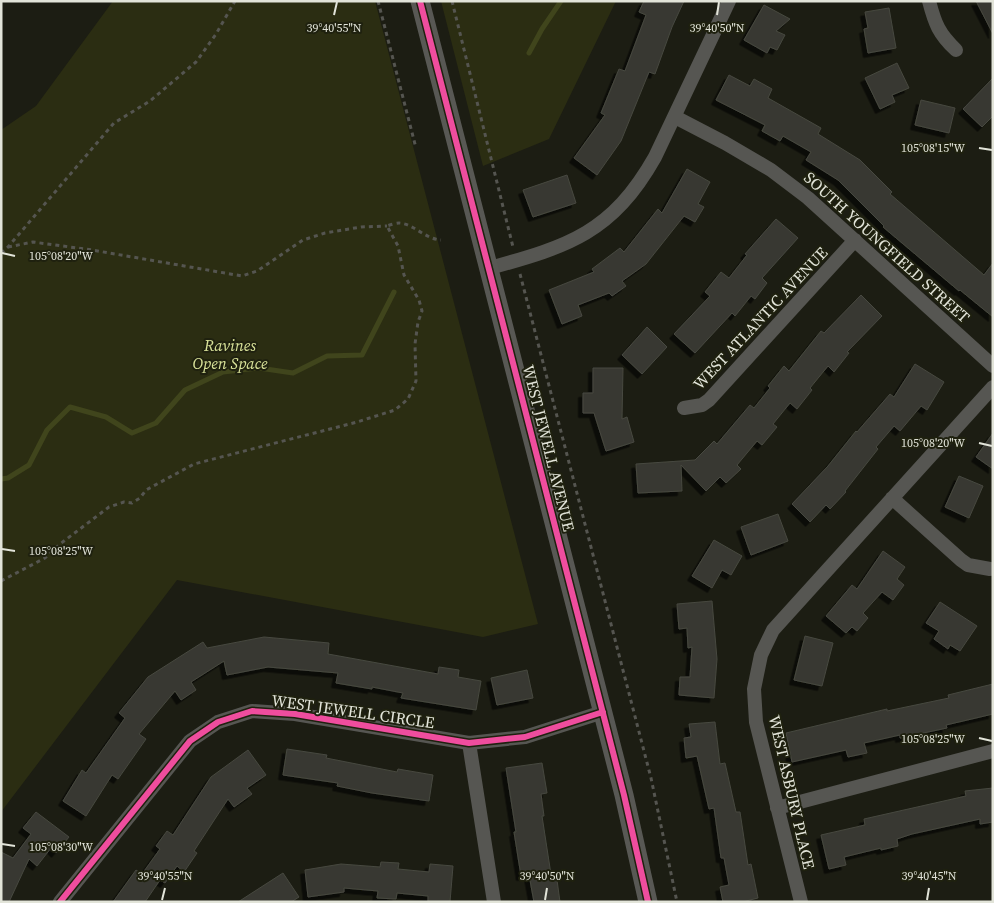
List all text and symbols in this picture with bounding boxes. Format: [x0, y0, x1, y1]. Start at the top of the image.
text: 39°40'55"N [306, 20, 362, 36]
text: 39°40'50"N [689, 20, 745, 36]
text: 105°08'15"W [901, 140, 965, 156]
street label: SOUTH YOUNGFIELD STREET [799, 166, 975, 328]
street label: WEST ATLANTIC AVENUE [688, 242, 832, 394]
text: 105°08'20"W [29, 248, 93, 264]
park label: Ravines Open Space [192, 334, 268, 374]
street label: WEST JEWELL AVENUE [518, 362, 580, 534]
text: 105°08'20"W [901, 435, 965, 451]
text: 105°08'25"W [29, 543, 93, 559]
street label: WEST JEWELL CIRCLE [270, 689, 436, 733]
street label: WEST ASBURY PLACE [764, 713, 820, 871]
text: 105°08'25"W [901, 731, 965, 747]
text: 105°08'30"W [29, 839, 93, 855]
text: 39°40'55"N [137, 868, 193, 884]
text: 39°40'50"N [519, 868, 575, 884]
text: 39°40'45"N [901, 868, 957, 884]

